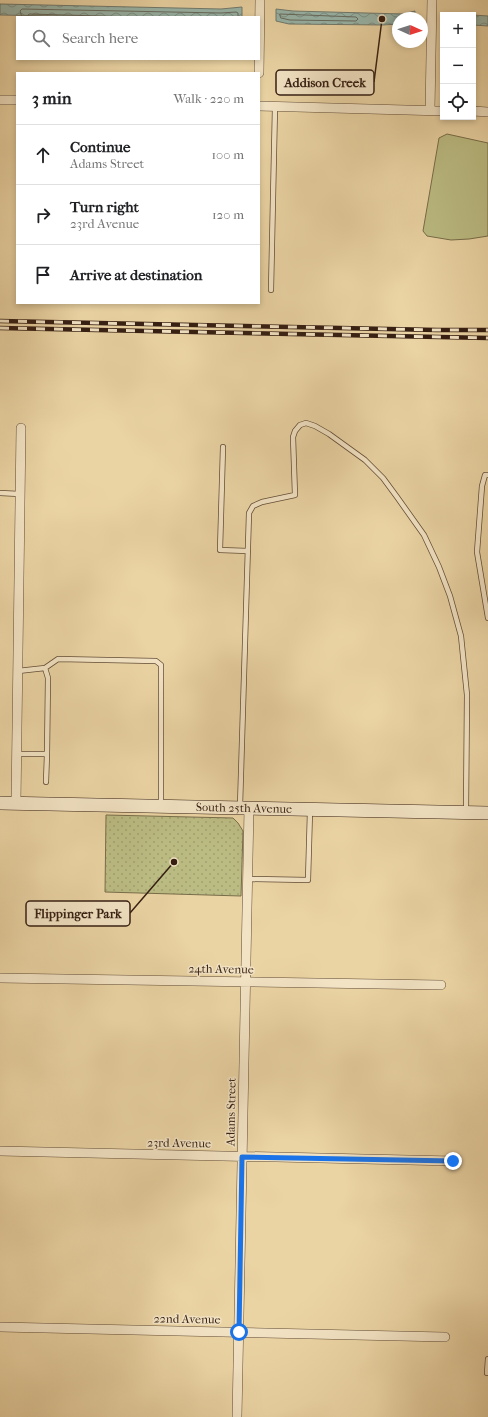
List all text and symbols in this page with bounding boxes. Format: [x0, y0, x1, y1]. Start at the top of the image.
north arrow [392, 12, 428, 48]
map controls [440, 12, 476, 120]
button: + [440, 12, 476, 48]
search box [16, 16, 260, 60]
icon: search [30, 27, 52, 49]
text: Search here [62, 29, 138, 47]
button: − [440, 48, 476, 84]
callout: Addison Creek [276, 70, 374, 95]
text: Addison Creek [283, 75, 367, 90]
button: locate [440, 84, 476, 120]
text: 3 min [32, 88, 72, 108]
text: Walk · 220 m [173, 91, 244, 106]
text: Continue [70, 138, 130, 156]
icon: ahead [32, 144, 54, 166]
text: 100 m [211, 147, 244, 162]
text: Adams Street [70, 156, 144, 171]
text: Turn right [70, 198, 139, 216]
icon: right [32, 204, 54, 226]
text: 120 m [212, 207, 244, 222]
text: 23rd Avenue [70, 216, 139, 231]
icon: arrive [32, 264, 54, 286]
text: Arrive at destination [70, 266, 202, 284]
street label: South 25th Avenue [196, 800, 292, 816]
callout: Flippinger Park [26, 901, 130, 926]
text: Flippinger Park [33, 906, 123, 922]
street label: 24th Avenue [188, 961, 254, 977]
street label: Adams Street [223, 1077, 239, 1147]
street label: 23rd Avenue [147, 1135, 211, 1151]
route end [444, 1152, 462, 1170]
street label: 22nd Avenue [153, 1311, 221, 1327]
route start [230, 1323, 248, 1341]

